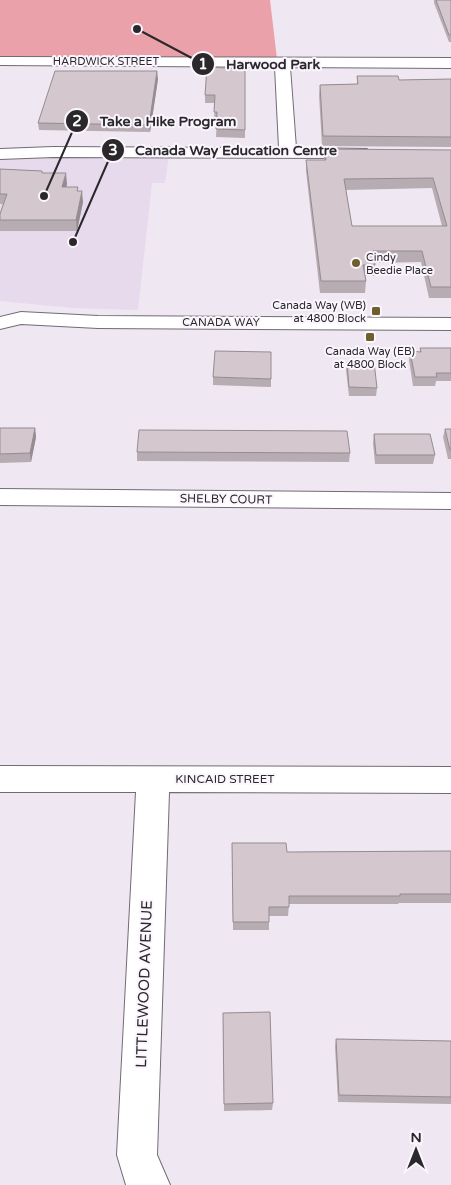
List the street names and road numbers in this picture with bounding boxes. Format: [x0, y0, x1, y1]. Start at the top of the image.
street label: HARDWICK STREET [53, 55, 159, 68]
street label: CANADA WAY [182, 316, 260, 329]
street label: SHELBY COURT [180, 491, 273, 507]
street label: KINCAID STREET [175, 772, 275, 786]
street label: LITTLEWOOD AVENUE [132, 900, 156, 1068]

